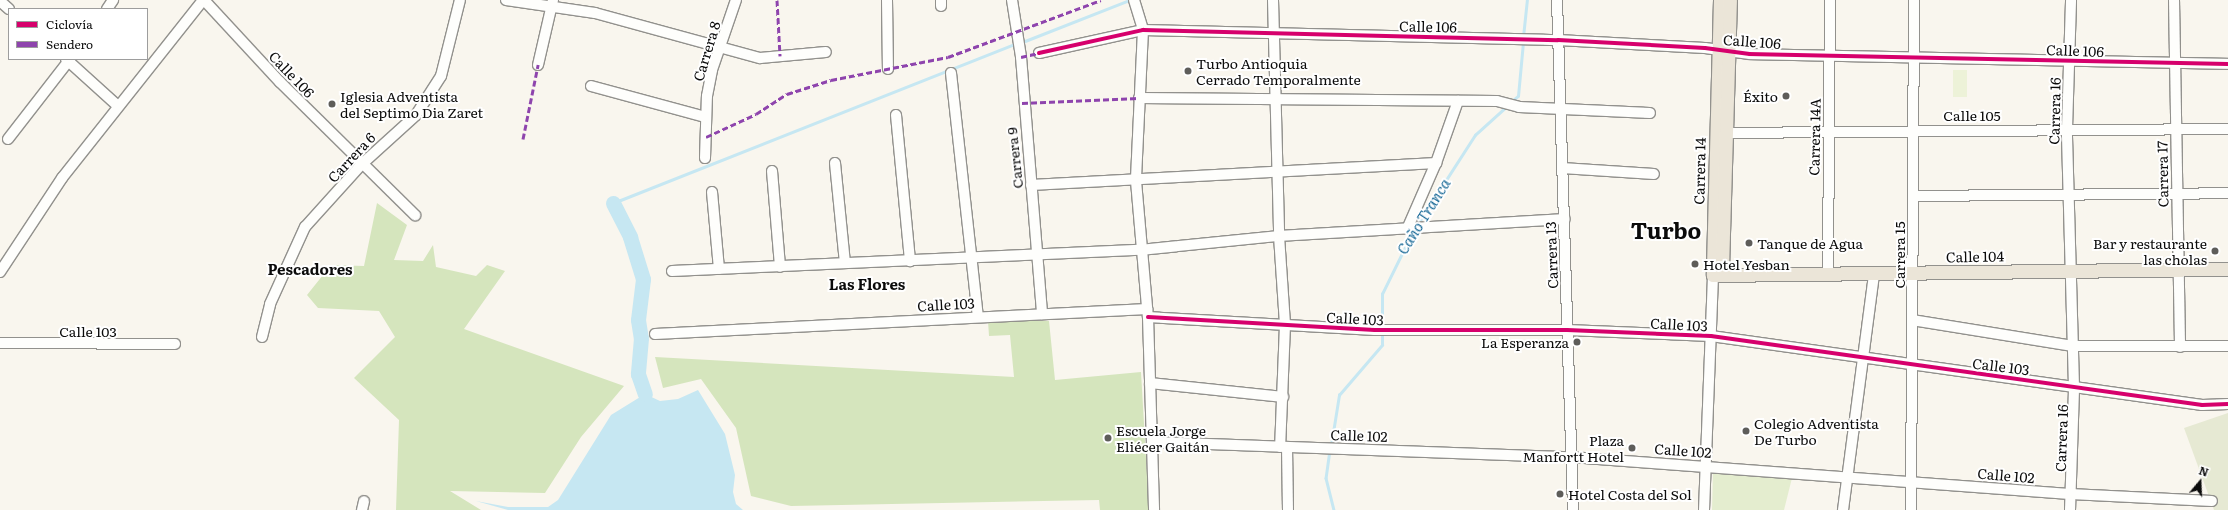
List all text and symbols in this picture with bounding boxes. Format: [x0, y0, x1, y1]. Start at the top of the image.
legend [8, 8, 148, 60]
text: Ciclovía [46, 15, 93, 33]
street label: Calle 106 [1399, 17, 1457, 35]
street label: Carrera 8 [689, 19, 723, 83]
street label: Calle 106 [1723, 31, 1781, 51]
text: Sendero [46, 35, 93, 53]
street label: Calle 106 [2046, 41, 2104, 59]
street label: Calle 106 [266, 47, 318, 101]
place label: Turbo Antioquia Cerrado Temporalmente [1196, 55, 1361, 88]
marker: Turbo Antioquia Cerrado Temporalmente [1183, 66, 1193, 76]
street label: Carrera 16 [2045, 77, 2063, 145]
place label: Iglesia Adventista del Septimo Dia Zaret [340, 88, 483, 120]
place label: Éxito [1743, 88, 1778, 104]
marker: Éxito [1781, 91, 1791, 101]
street label: Carrera 14A [1805, 98, 1823, 176]
marker: Iglesia Adventista del Septimo Dia Zaret [327, 99, 337, 109]
street label: Calle 105 [1943, 107, 2001, 123]
street label: Carrera 9 [1002, 127, 1026, 189]
street label: Carrera 6 [324, 129, 378, 185]
street label: Carrera 14 [1690, 137, 1708, 205]
street label: Carrera 17 [2153, 141, 2171, 207]
water label: Caño Tranca [1393, 175, 1453, 257]
district label: Turbo [1631, 217, 1701, 243]
street label: Carrera 13 [1541, 221, 1561, 289]
street label: Carrera 15 [1891, 221, 1907, 289]
place label: Tanque de Agua [1757, 235, 1863, 251]
place label: Bar y restaurante las cholas [2093, 235, 2207, 268]
marker: Tanque de Agua [1744, 238, 1754, 248]
marker: Bar y restaurante las cholas [2210, 246, 2220, 256]
street label: Calle 104 [1946, 247, 2004, 265]
place label: Hotel Yesban [1703, 256, 1790, 272]
marker: Hotel Yesban [1690, 259, 1700, 269]
district label: Pescadores [267, 260, 353, 278]
district label: Las Flores [829, 275, 905, 293]
street label: Calle 103 [917, 294, 975, 314]
street label: Calle 103 [1326, 308, 1384, 328]
street label: Calle 103 [1650, 314, 1708, 334]
street label: Calle 103 [59, 323, 117, 339]
place label: La Esperanza [1481, 334, 1569, 350]
marker: La Esperanza [1572, 337, 1582, 347]
street label: Calle 103 [1971, 354, 2031, 378]
street label: Carrera 16 [2051, 404, 2071, 472]
place label: Colegio Adventista De Turbo [1754, 415, 1879, 448]
place label: Escuela Jorge Eliécer Gaitán [1116, 422, 1209, 454]
street label: Calle 102 [1330, 426, 1388, 444]
marker: Colegio Adventista De Turbo [1741, 426, 1751, 436]
place label: Plaza Manfortt Hotel [1523, 432, 1624, 464]
marker: Escuela Jorge Eliécer Gaitán [1103, 433, 1113, 443]
street label: Calle 102 [1654, 440, 1712, 460]
marker: Plaza Manfortt Hotel [1627, 443, 1637, 453]
north arrow [2180, 462, 2220, 502]
text: N [2197, 462, 2211, 480]
street label: Calle 102 [1977, 464, 2035, 486]
place label: Hotel Costa del Sol [1568, 486, 1692, 502]
marker: Hotel Costa del Sol [1555, 489, 1565, 499]

